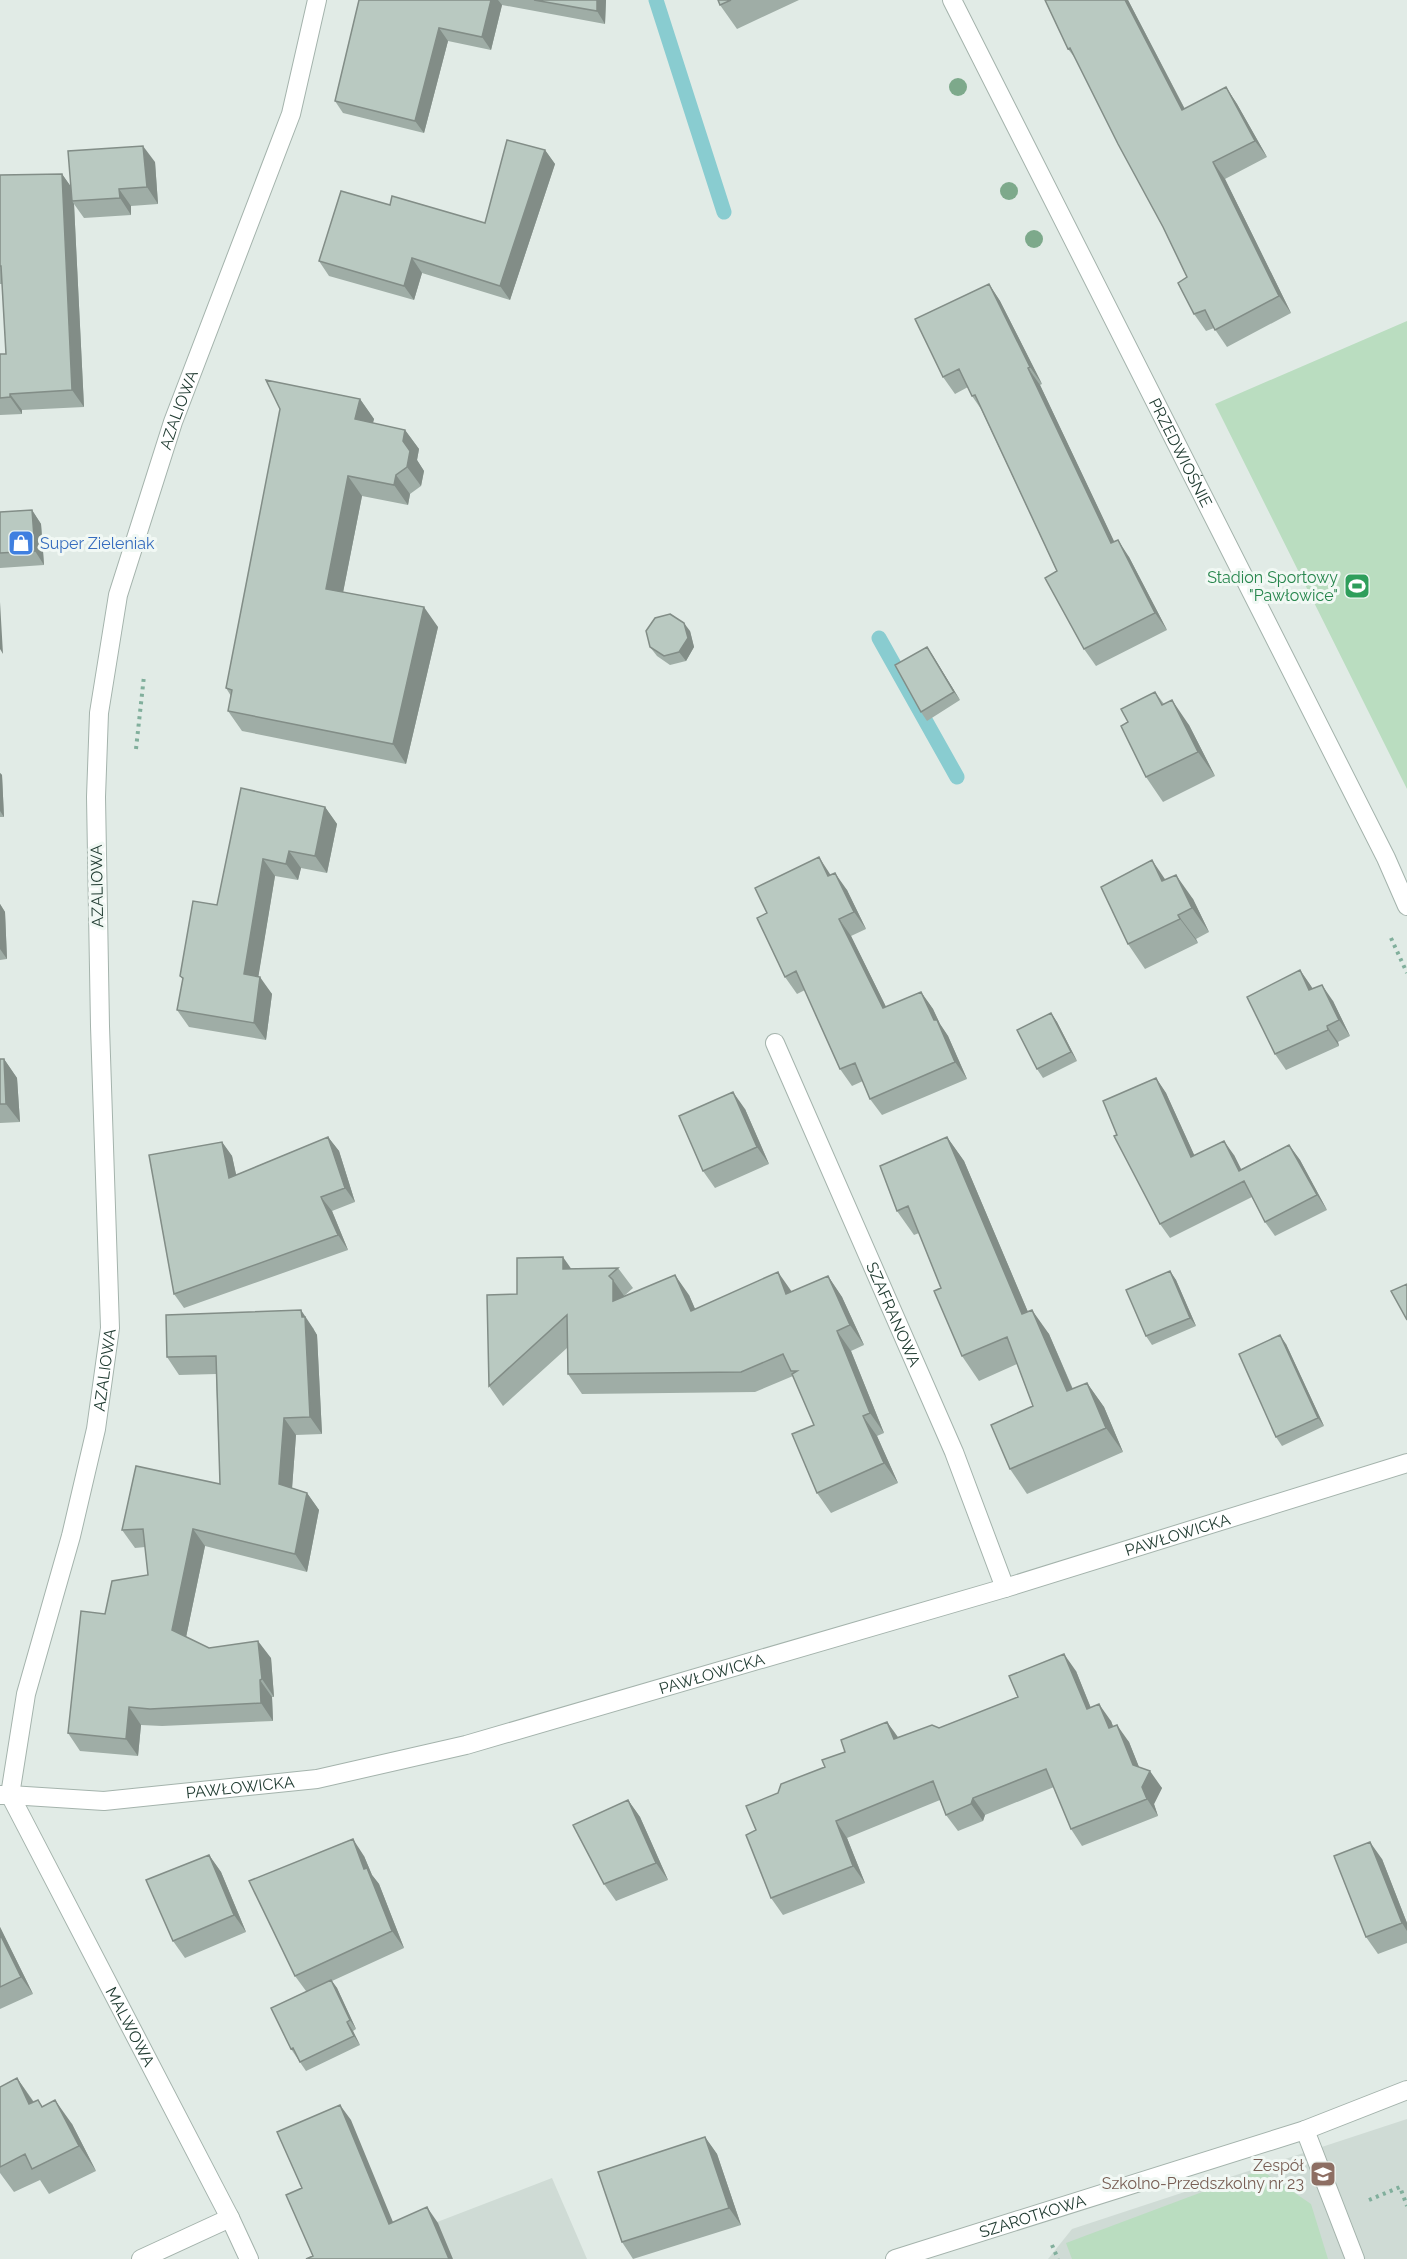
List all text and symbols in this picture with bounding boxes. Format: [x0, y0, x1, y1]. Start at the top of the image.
street label: AZALIOWA [155, 367, 202, 452]
street label: PRZEDWIOŚNIE [1145, 395, 1216, 510]
shop icon: Super Zieleniak [6, 528, 36, 558]
place label: Super Zieleniak [40, 534, 155, 553]
place label: Stadion Sportowy "Pawłowice" [1207, 568, 1338, 605]
sports icon: Stadion Sportowy "Pawłowice" [1342, 571, 1372, 601]
street label: AZALIOWA [87, 844, 107, 928]
street label: SZAFRANOWA [863, 1259, 925, 1369]
street label: AZALIOWA [89, 1327, 119, 1413]
street label: PAWŁOWICKA [1122, 1509, 1232, 1560]
street label: PAWŁOWICKA [657, 1649, 767, 1698]
street label: PAWŁOWICKA [185, 1772, 296, 1802]
street label: MALWOWA [102, 1984, 159, 2070]
place label: Zespół Szkolno-Przedszkolny nr 23 [1102, 2156, 1304, 2193]
school or university icon: Zespół Szkolno-Przedszkolny nr 23 [1308, 2159, 1338, 2189]
street label: SZAROTKOWA [977, 2190, 1088, 2241]

